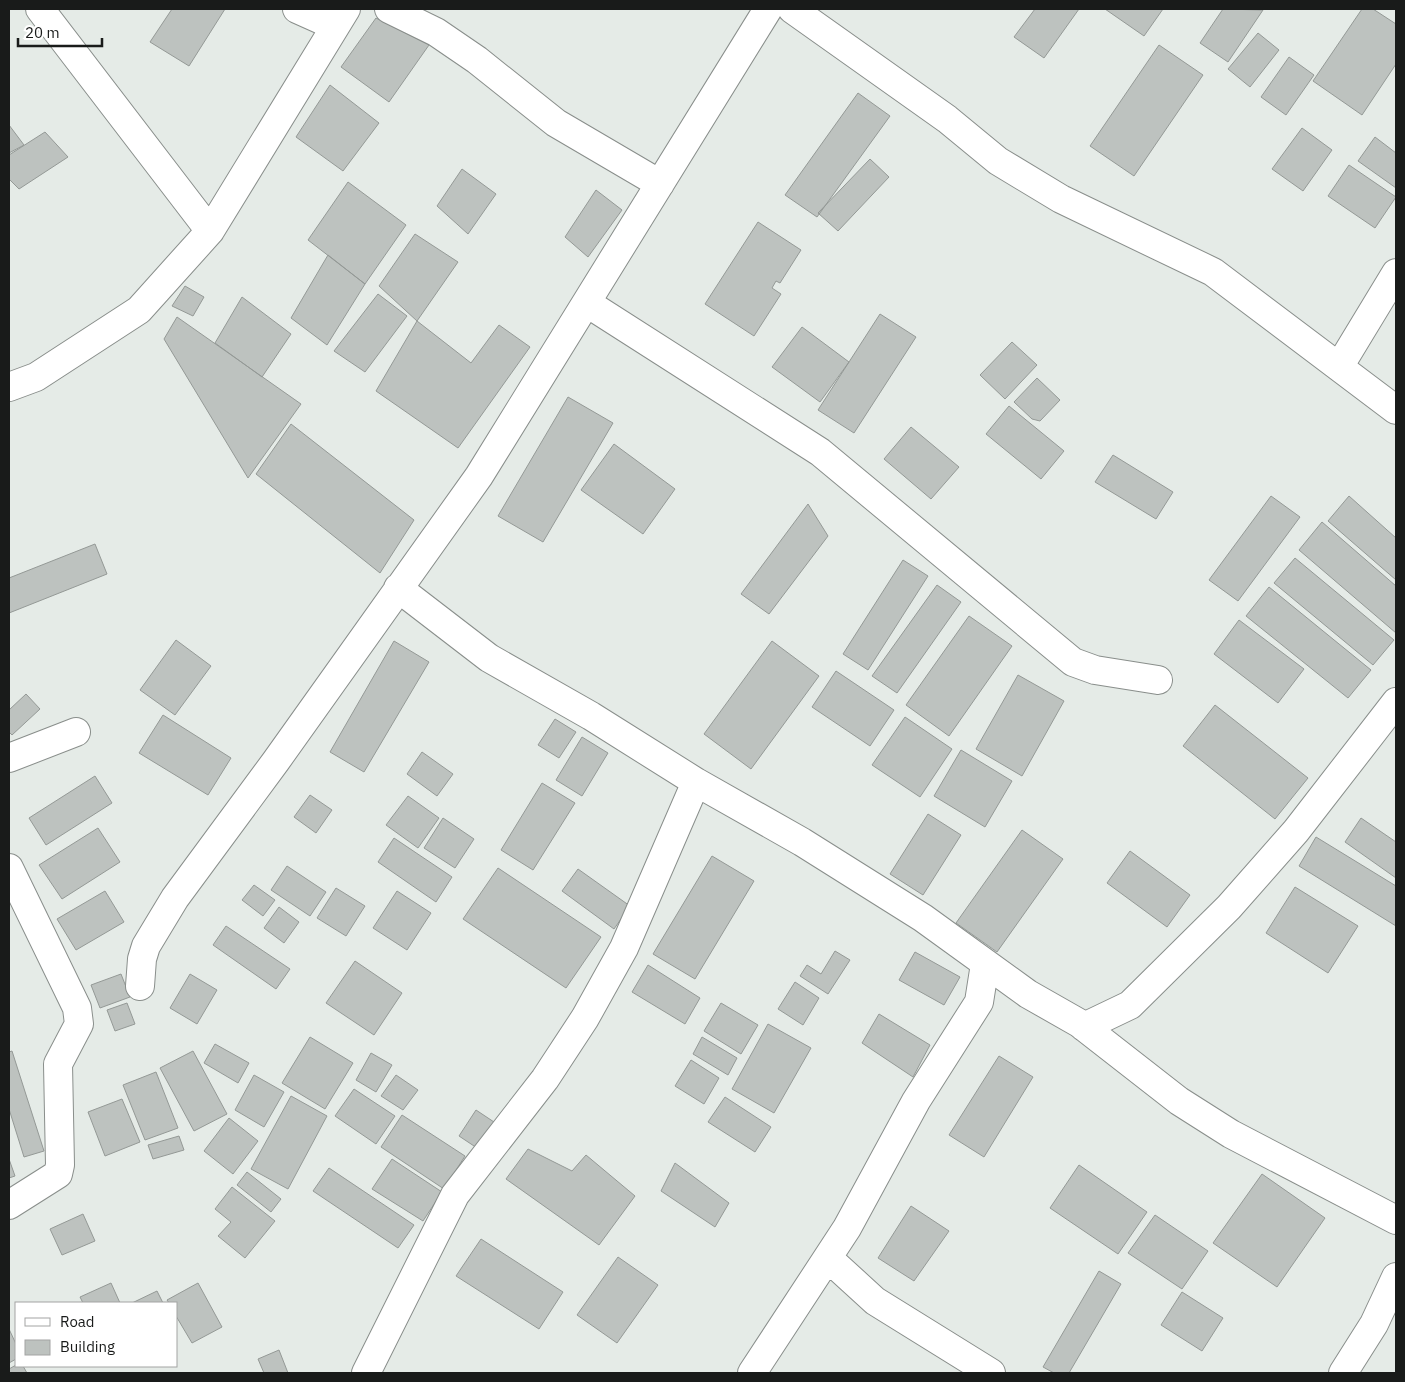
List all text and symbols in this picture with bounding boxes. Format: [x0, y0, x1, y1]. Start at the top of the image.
scale bar [18, 15, 101, 47]
text: 20 m [25, 23, 60, 42]
legend [15, 1302, 178, 1367]
text: Road [60, 1312, 95, 1331]
text: Building [60, 1337, 115, 1356]

